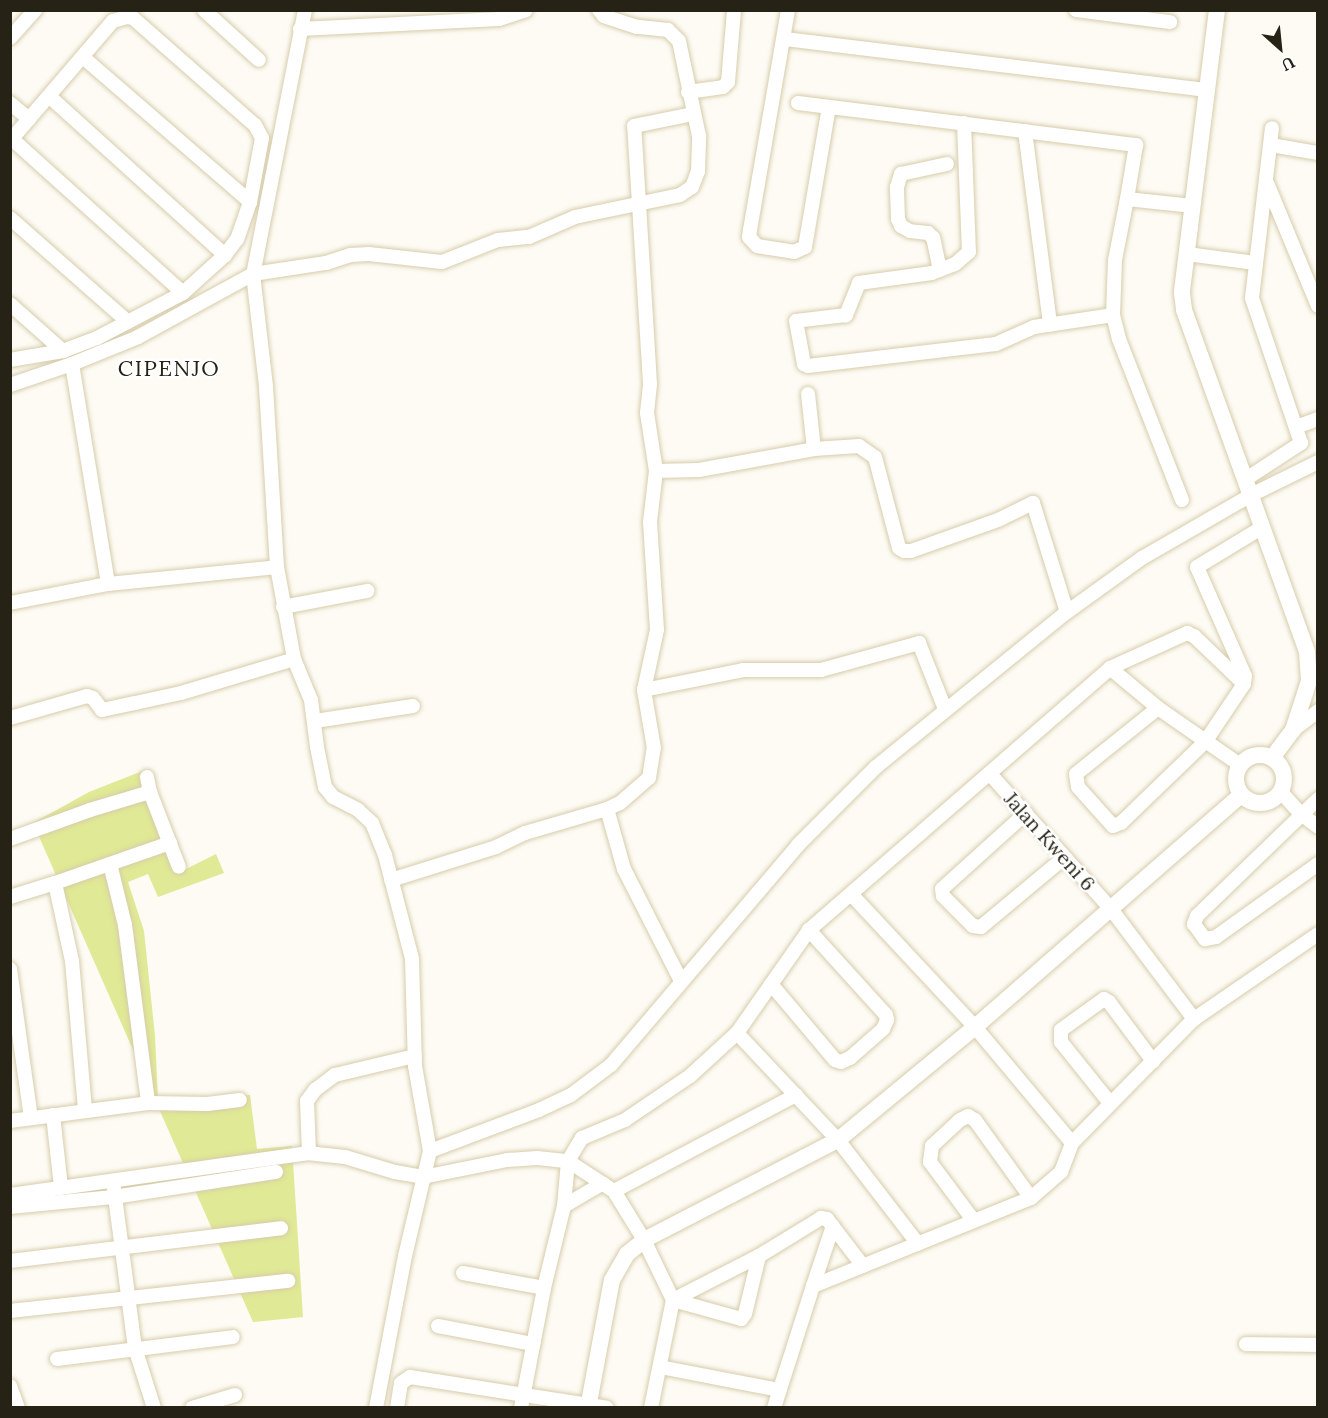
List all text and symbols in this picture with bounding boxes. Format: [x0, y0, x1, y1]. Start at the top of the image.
north arrow [1250, 18, 1310, 78]
text: U [1278, 52, 1298, 76]
district label: CIPENJO [118, 356, 220, 382]
street label: Jalan Kweni 6 [999, 787, 1101, 895]

